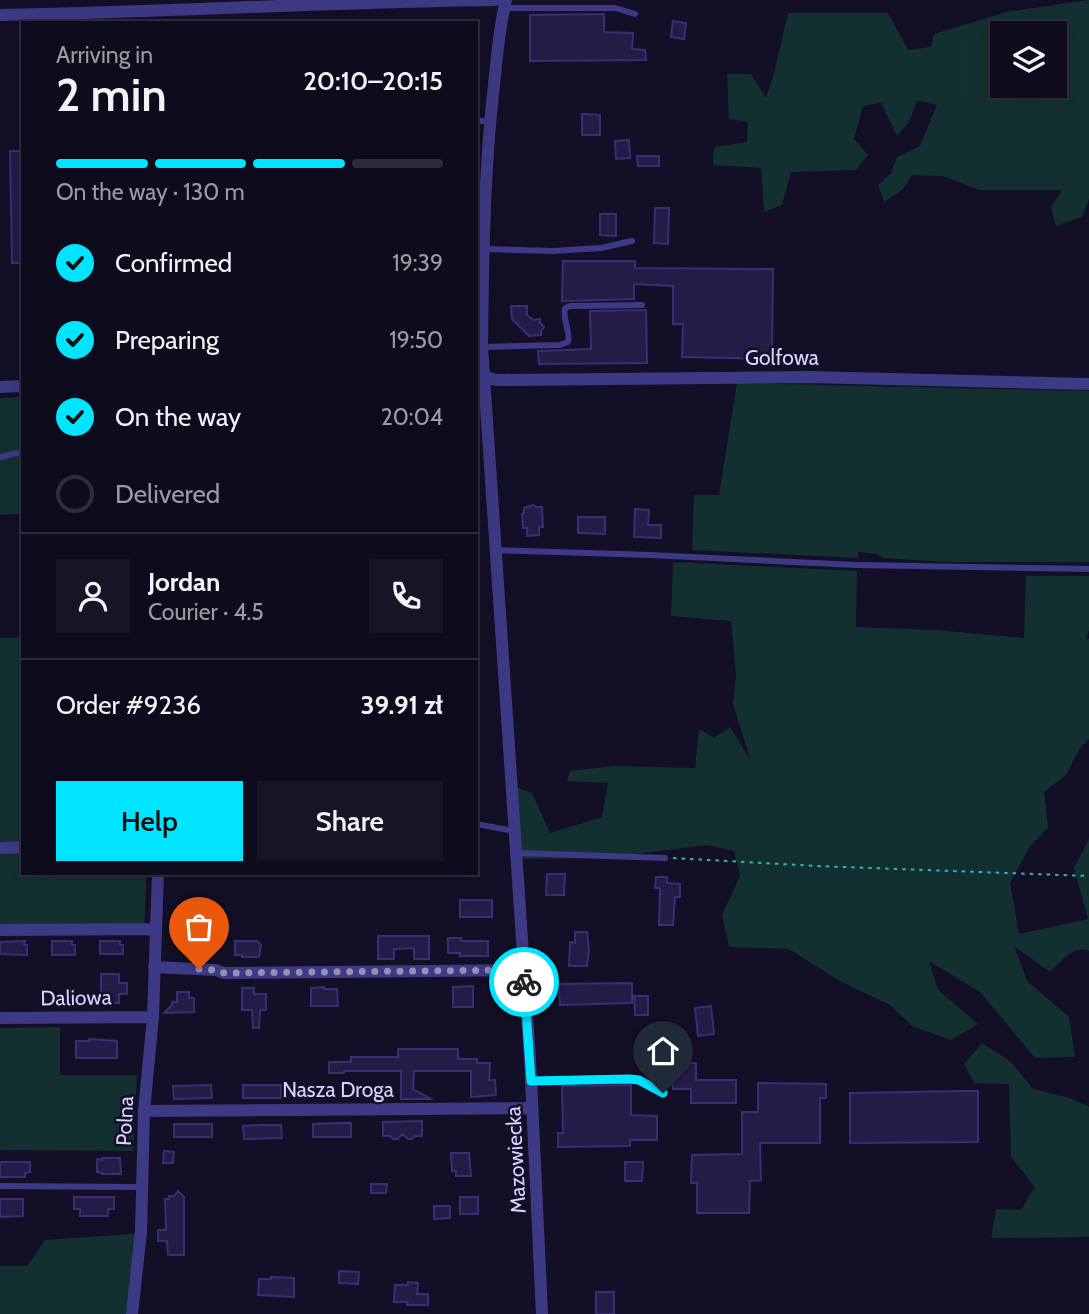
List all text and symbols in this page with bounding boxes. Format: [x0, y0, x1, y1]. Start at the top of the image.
map controls [990, 21, 1067, 98]
button: layers [990, 21, 1067, 98]
text: Arriving in [56, 41, 153, 69]
text: 20:10–20:15 [303, 65, 443, 97]
text: 2 min [56, 67, 167, 123]
text: On the way · 130 m [56, 178, 245, 206]
icon: check [56, 244, 94, 282]
text: Confirmed [115, 247, 232, 279]
text: 19:39 [392, 249, 443, 277]
icon: check [56, 321, 94, 359]
text: Preparing [115, 324, 219, 356]
text: 19:50 [389, 326, 443, 354]
street label: Golfowa [745, 345, 819, 370]
icon: check [56, 398, 94, 436]
text: On the way [115, 401, 241, 433]
text: 20:04 [381, 403, 443, 431]
text: Delivered [115, 478, 220, 510]
button: person [56, 559, 130, 633]
button: phone [369, 559, 443, 633]
text: Jordan [148, 566, 220, 598]
text: Courier · 4.5 [148, 598, 264, 626]
text: Order #9236 [56, 689, 201, 721]
text: 39.91 zł [360, 689, 443, 721]
button: Help [56, 781, 243, 861]
button: Share [257, 781, 443, 861]
pin [169, 897, 229, 969]
icon: bag [180, 908, 218, 946]
courier [489, 947, 559, 1017]
icon: bike [505, 963, 543, 1001]
street label: Daliowa [40, 984, 112, 1011]
pin [633, 1021, 693, 1093]
icon: home [644, 1032, 682, 1070]
street label: Nasza Droga [282, 1077, 394, 1102]
street label: Polna [111, 1095, 138, 1147]
street label: Mazowiecka [500, 1106, 531, 1214]

